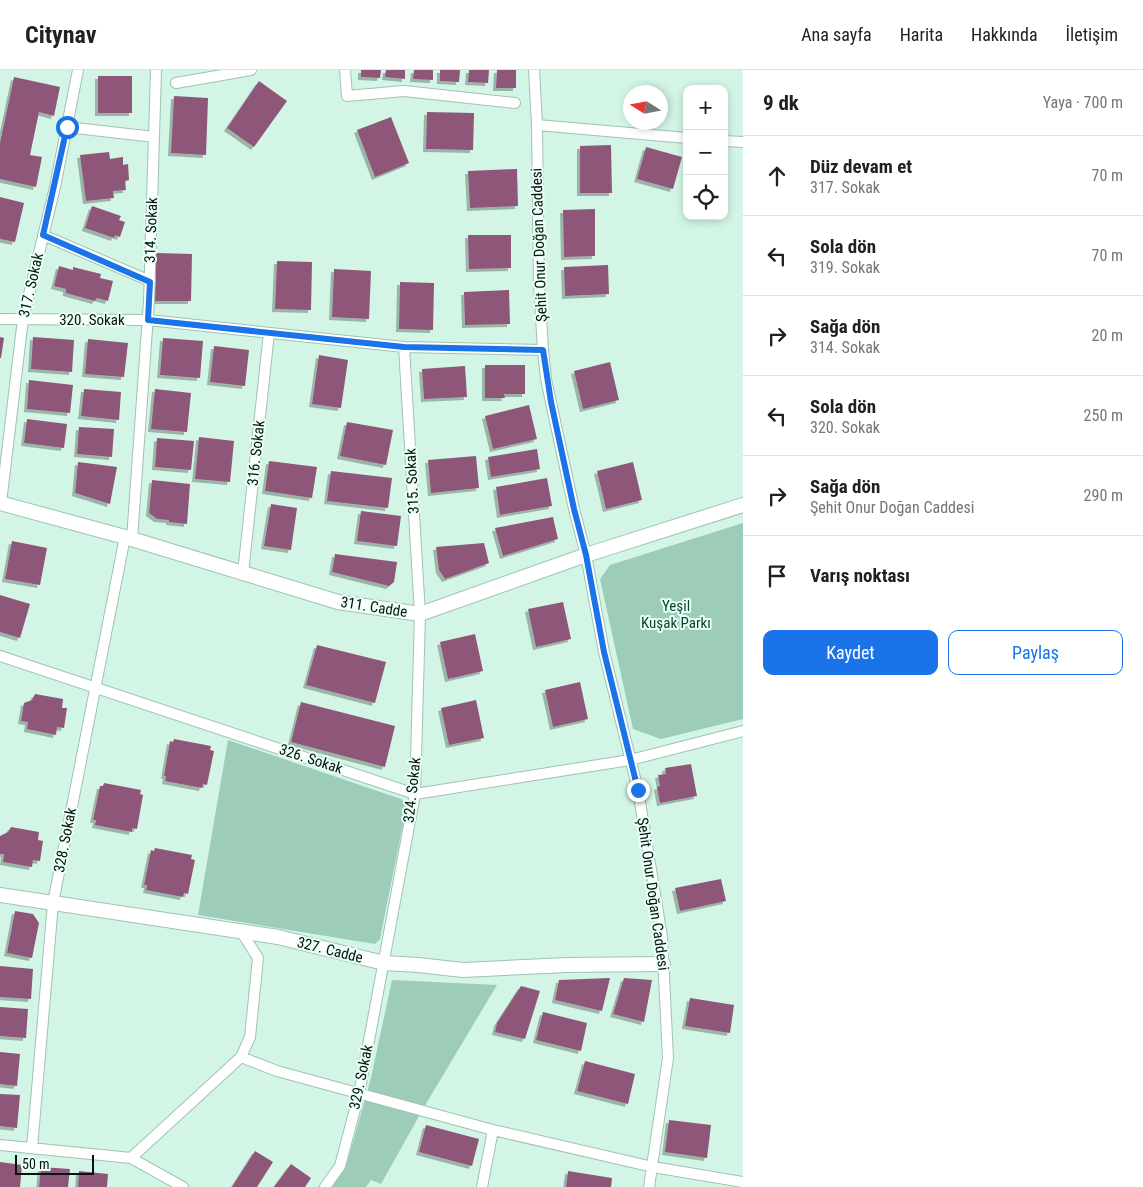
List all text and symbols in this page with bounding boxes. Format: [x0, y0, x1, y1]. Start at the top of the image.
text: Citynav [25, 21, 96, 49]
text: Ana sayfa [801, 24, 872, 45]
text: Harita [900, 24, 943, 45]
text: Hakkında [971, 24, 1038, 45]
text: İletişim [1066, 24, 1118, 45]
north arrow [623, 85, 668, 130]
map controls [683, 85, 728, 220]
button: + [683, 85, 728, 130]
text: 9 dk [763, 91, 799, 115]
text: Yaya · 700 m [1043, 93, 1123, 112]
route start [56, 116, 79, 139]
button: − [683, 130, 728, 175]
text: Düz devam et [810, 155, 912, 178]
icon: ahead [763, 162, 791, 190]
text: 70 m [1091, 166, 1123, 185]
street label: Şehit Onur Doğan Caddesi [527, 168, 551, 322]
button: locate [683, 175, 728, 220]
text: 317. Sokak [810, 178, 880, 197]
street label: 314. Sokak [141, 197, 161, 263]
text: Sola dön [810, 235, 876, 258]
icon: left [763, 242, 791, 270]
text: 70 m [1091, 246, 1123, 265]
street label: 317. Sokak [15, 251, 47, 319]
text: 319. Sokak [810, 258, 880, 277]
street label: 320. Sokak [59, 311, 125, 329]
text: Sağa dön [810, 315, 880, 338]
icon: right [763, 322, 791, 350]
text: 20 m [1091, 326, 1123, 345]
text: 314. Sokak [810, 338, 880, 357]
text: Sola dön [810, 395, 876, 418]
icon: left [763, 402, 791, 430]
text: 250 m [1084, 406, 1123, 425]
text: 320. Sokak [810, 418, 880, 437]
street label: 316. Sokak [244, 419, 268, 487]
street label: 315. Sokak [401, 448, 423, 514]
text: Sağa dön [810, 475, 880, 498]
icon: right [763, 482, 791, 510]
text: 290 m [1084, 486, 1123, 505]
text: Şehit Onur Doğan Caddesi [810, 498, 974, 517]
icon: arrive [763, 562, 791, 590]
text: Varış noktası [810, 564, 910, 587]
street label: 311. Cadde [339, 593, 409, 621]
park label: Yeşil Kuşak Parkı [641, 597, 711, 632]
button: Kaydet [763, 630, 938, 675]
button: Paylaş [948, 630, 1123, 675]
street label: 326. Sokak [277, 740, 345, 778]
street label: 324. Sokak [400, 756, 424, 824]
route end [627, 779, 650, 802]
street label: 328. Sokak [50, 806, 80, 874]
street label: Şehit Onur Doğan Caddesi [633, 816, 673, 972]
street label: 327. Cadde [295, 933, 365, 967]
street label: 329. Sokak [345, 1043, 377, 1111]
scale bar [15, 1152, 94, 1175]
text: 50 m [22, 1156, 50, 1172]

